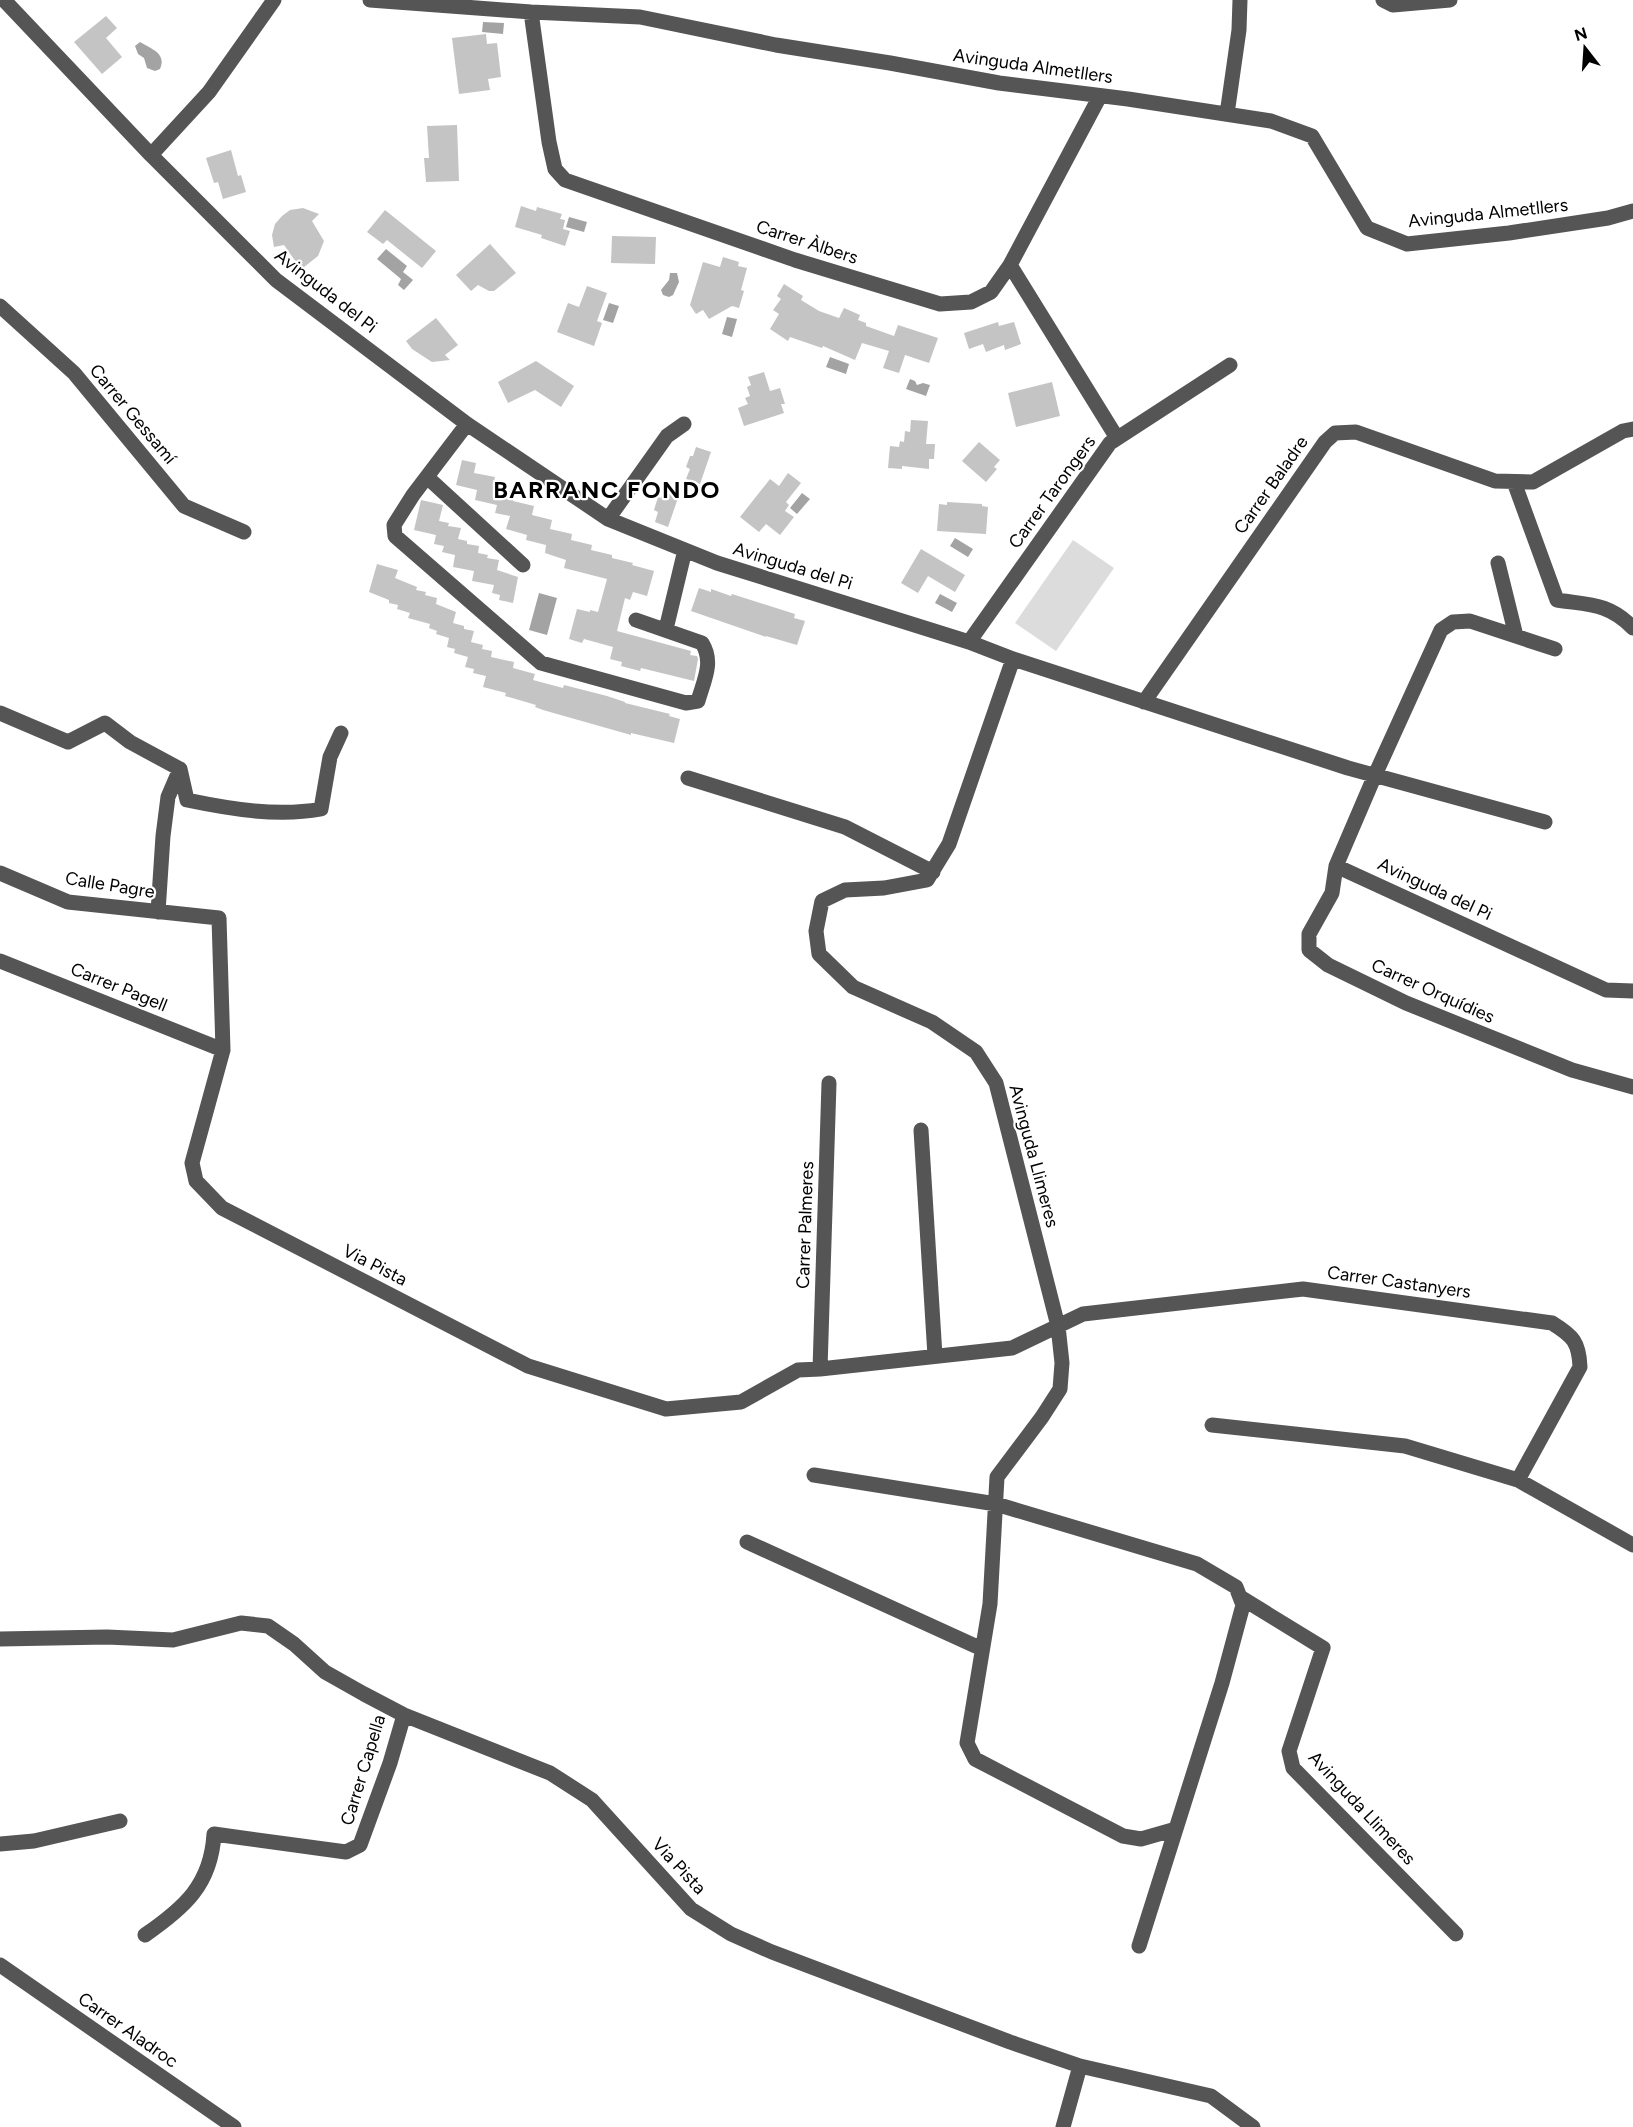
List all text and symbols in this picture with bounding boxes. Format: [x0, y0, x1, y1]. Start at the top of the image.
north arrow [1555, 18, 1615, 78]
text: N [1572, 23, 1589, 45]
street label: Avinguda Almetllers [952, 44, 1114, 88]
street label: Avinguda Almetllers [1407, 194, 1569, 232]
street label: Carrer Àlbers [753, 215, 861, 269]
street label: Avinguda del Pi [270, 244, 382, 338]
street label: Carrer Gessamí [85, 360, 182, 469]
street label: Carrer Tarongers [1004, 431, 1100, 553]
street label: Carrer Baladre [1229, 432, 1313, 538]
district label: BARRANC FONDO [493, 475, 721, 504]
street label: Avinguda del Pi [731, 537, 855, 595]
street label: Avinguda del Pi [1374, 853, 1496, 925]
street label: Calle Pagre [64, 867, 156, 903]
street label: Carrer Orquídies [1368, 954, 1498, 1028]
street label: Carrer Pagell [67, 958, 171, 1016]
street label: Avinguda Llimeres [1004, 1082, 1064, 1230]
street label: Carrer Palmeres [792, 1161, 818, 1289]
street label: Via Pista [339, 1239, 411, 1291]
street label: Carrer Castanyers [1326, 1261, 1472, 1303]
street label: Carrer Capella [336, 1712, 390, 1828]
street label: Avinguda Llimeres [1304, 1747, 1420, 1869]
street label: Via Pista [647, 1833, 711, 1899]
street label: Carrer Aladroc [74, 1987, 182, 2073]

